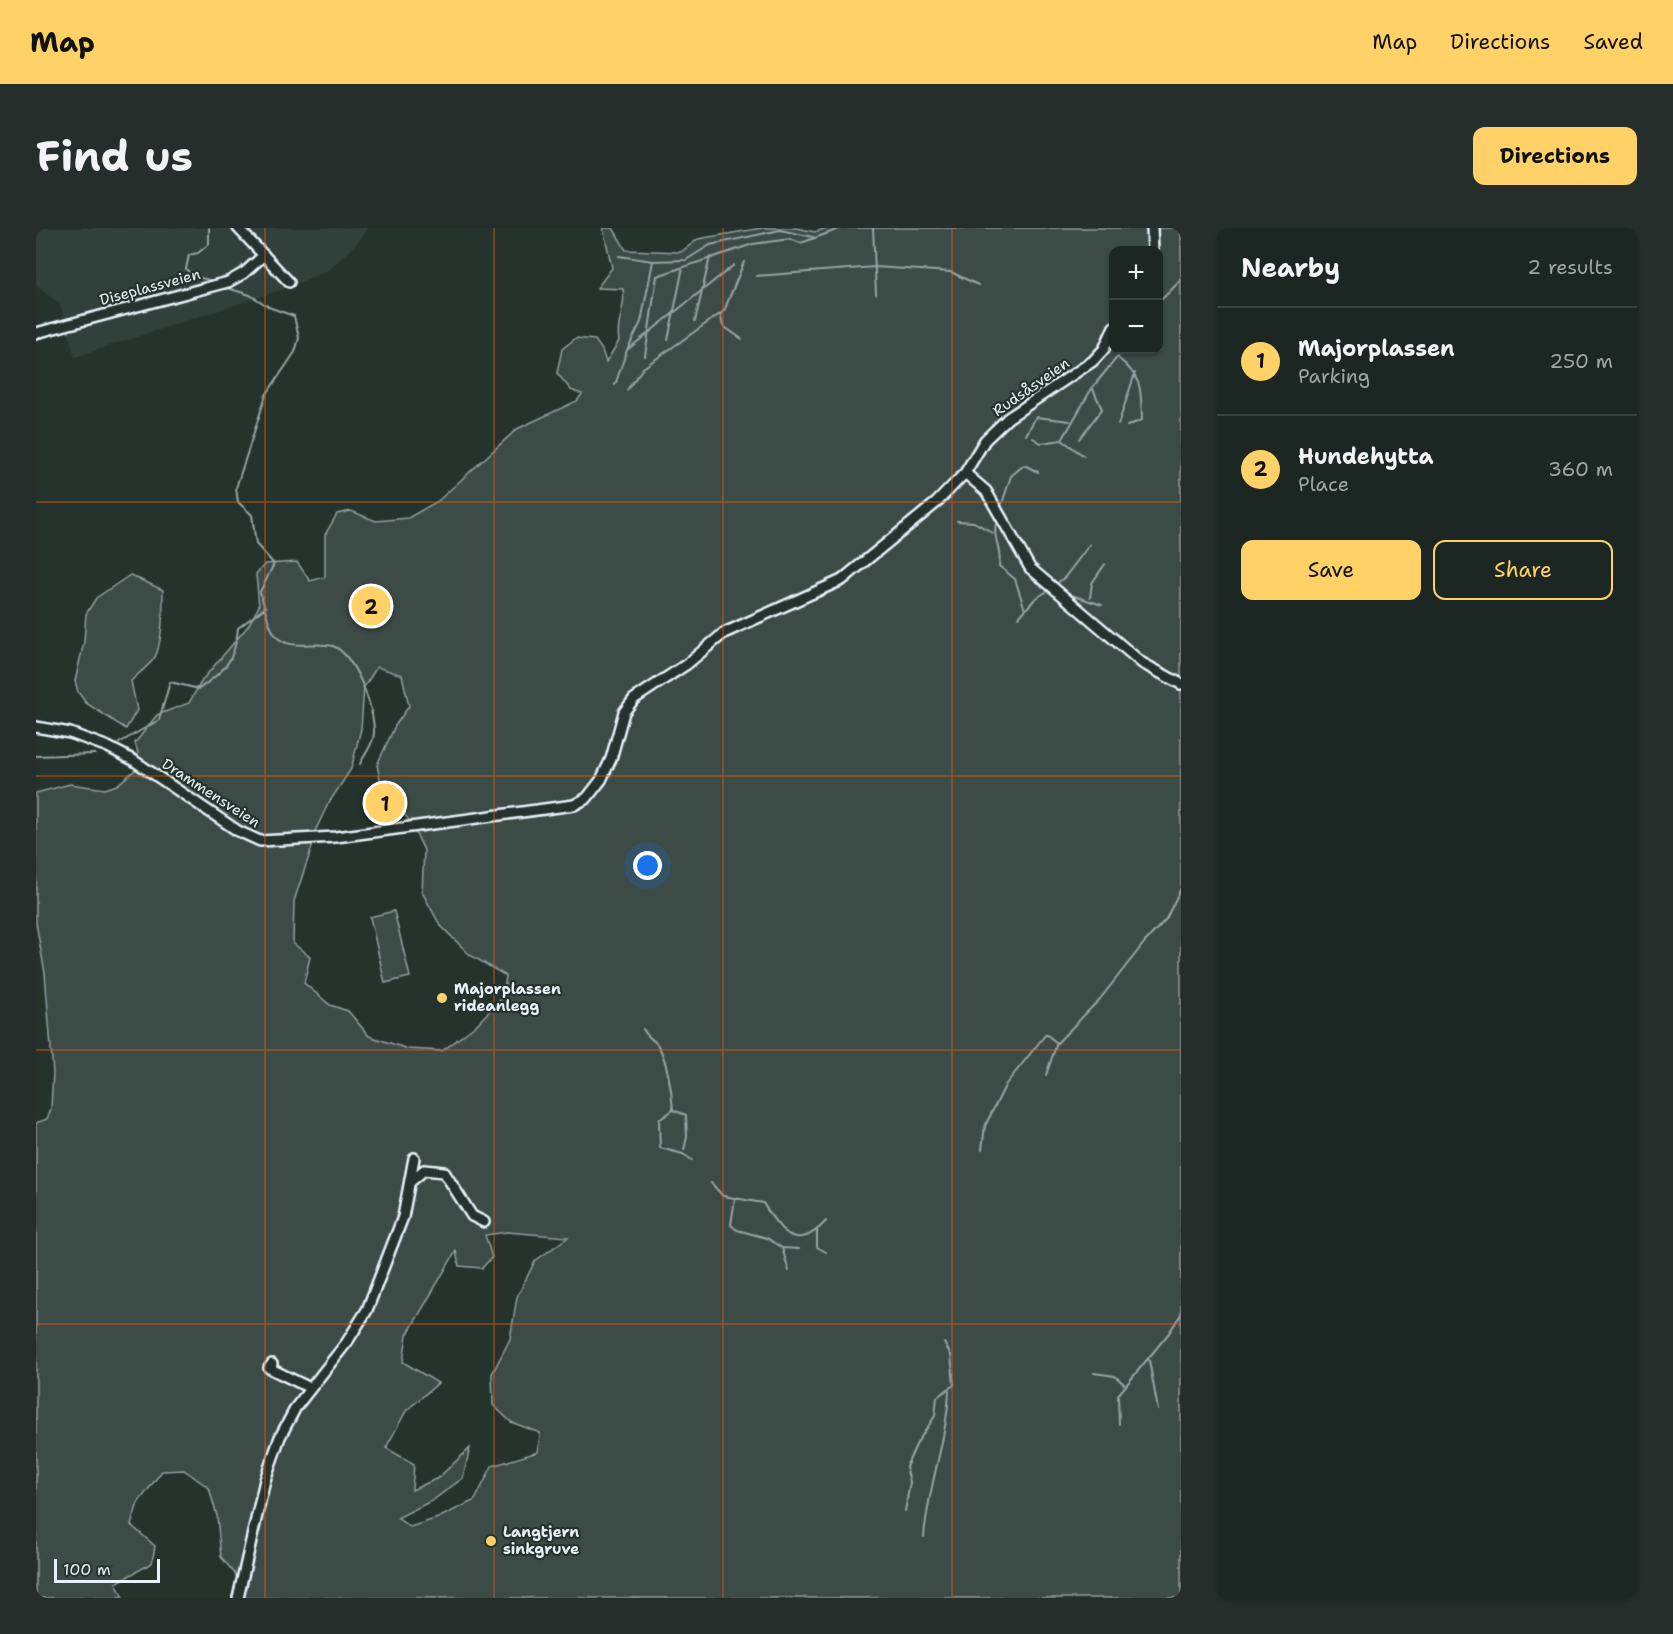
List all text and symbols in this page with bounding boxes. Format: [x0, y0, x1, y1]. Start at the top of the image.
text: Map [30, 23, 95, 61]
text: Map [1372, 28, 1417, 56]
text: Directions [1450, 28, 1550, 56]
text: Saved [1583, 28, 1643, 56]
button: Directions [1473, 127, 1637, 185]
text: Find us [36, 128, 193, 184]
map controls [1109, 246, 1163, 354]
button: + [1109, 246, 1163, 300]
text: Nearby [1241, 250, 1340, 285]
text: 2 results [1527, 254, 1613, 280]
street label: Diseplassveien [97, 264, 203, 310]
button: − [1109, 300, 1163, 354]
text: Majorplassen [1298, 334, 1455, 363]
text: 1 [1256, 348, 1265, 374]
text: 250 m [1549, 348, 1613, 374]
street label: Rudsåsveien [989, 353, 1073, 421]
text: Parking [1298, 363, 1370, 389]
text: Hundehytta [1298, 442, 1434, 471]
text: 2 [1254, 456, 1268, 482]
text: 360 m [1548, 456, 1613, 482]
text: Place [1298, 471, 1349, 497]
button: Save [1241, 540, 1421, 600]
button: Share [1433, 540, 1613, 600]
pin: 2 [352, 584, 390, 628]
street label: Drammensveien [158, 754, 264, 832]
pin: 1 [366, 780, 404, 826]
your location [633, 851, 662, 880]
place label: Majorplassen rideanlegg [454, 979, 561, 1016]
marker: Majorplassen rideanlegg [435, 991, 449, 1005]
place label: Langtjern sinkgruve [503, 1522, 579, 1559]
marker: Langtjern sinkgruve [484, 1534, 498, 1548]
scale bar [54, 1556, 160, 1584]
text: 100 m [63, 1559, 111, 1580]

